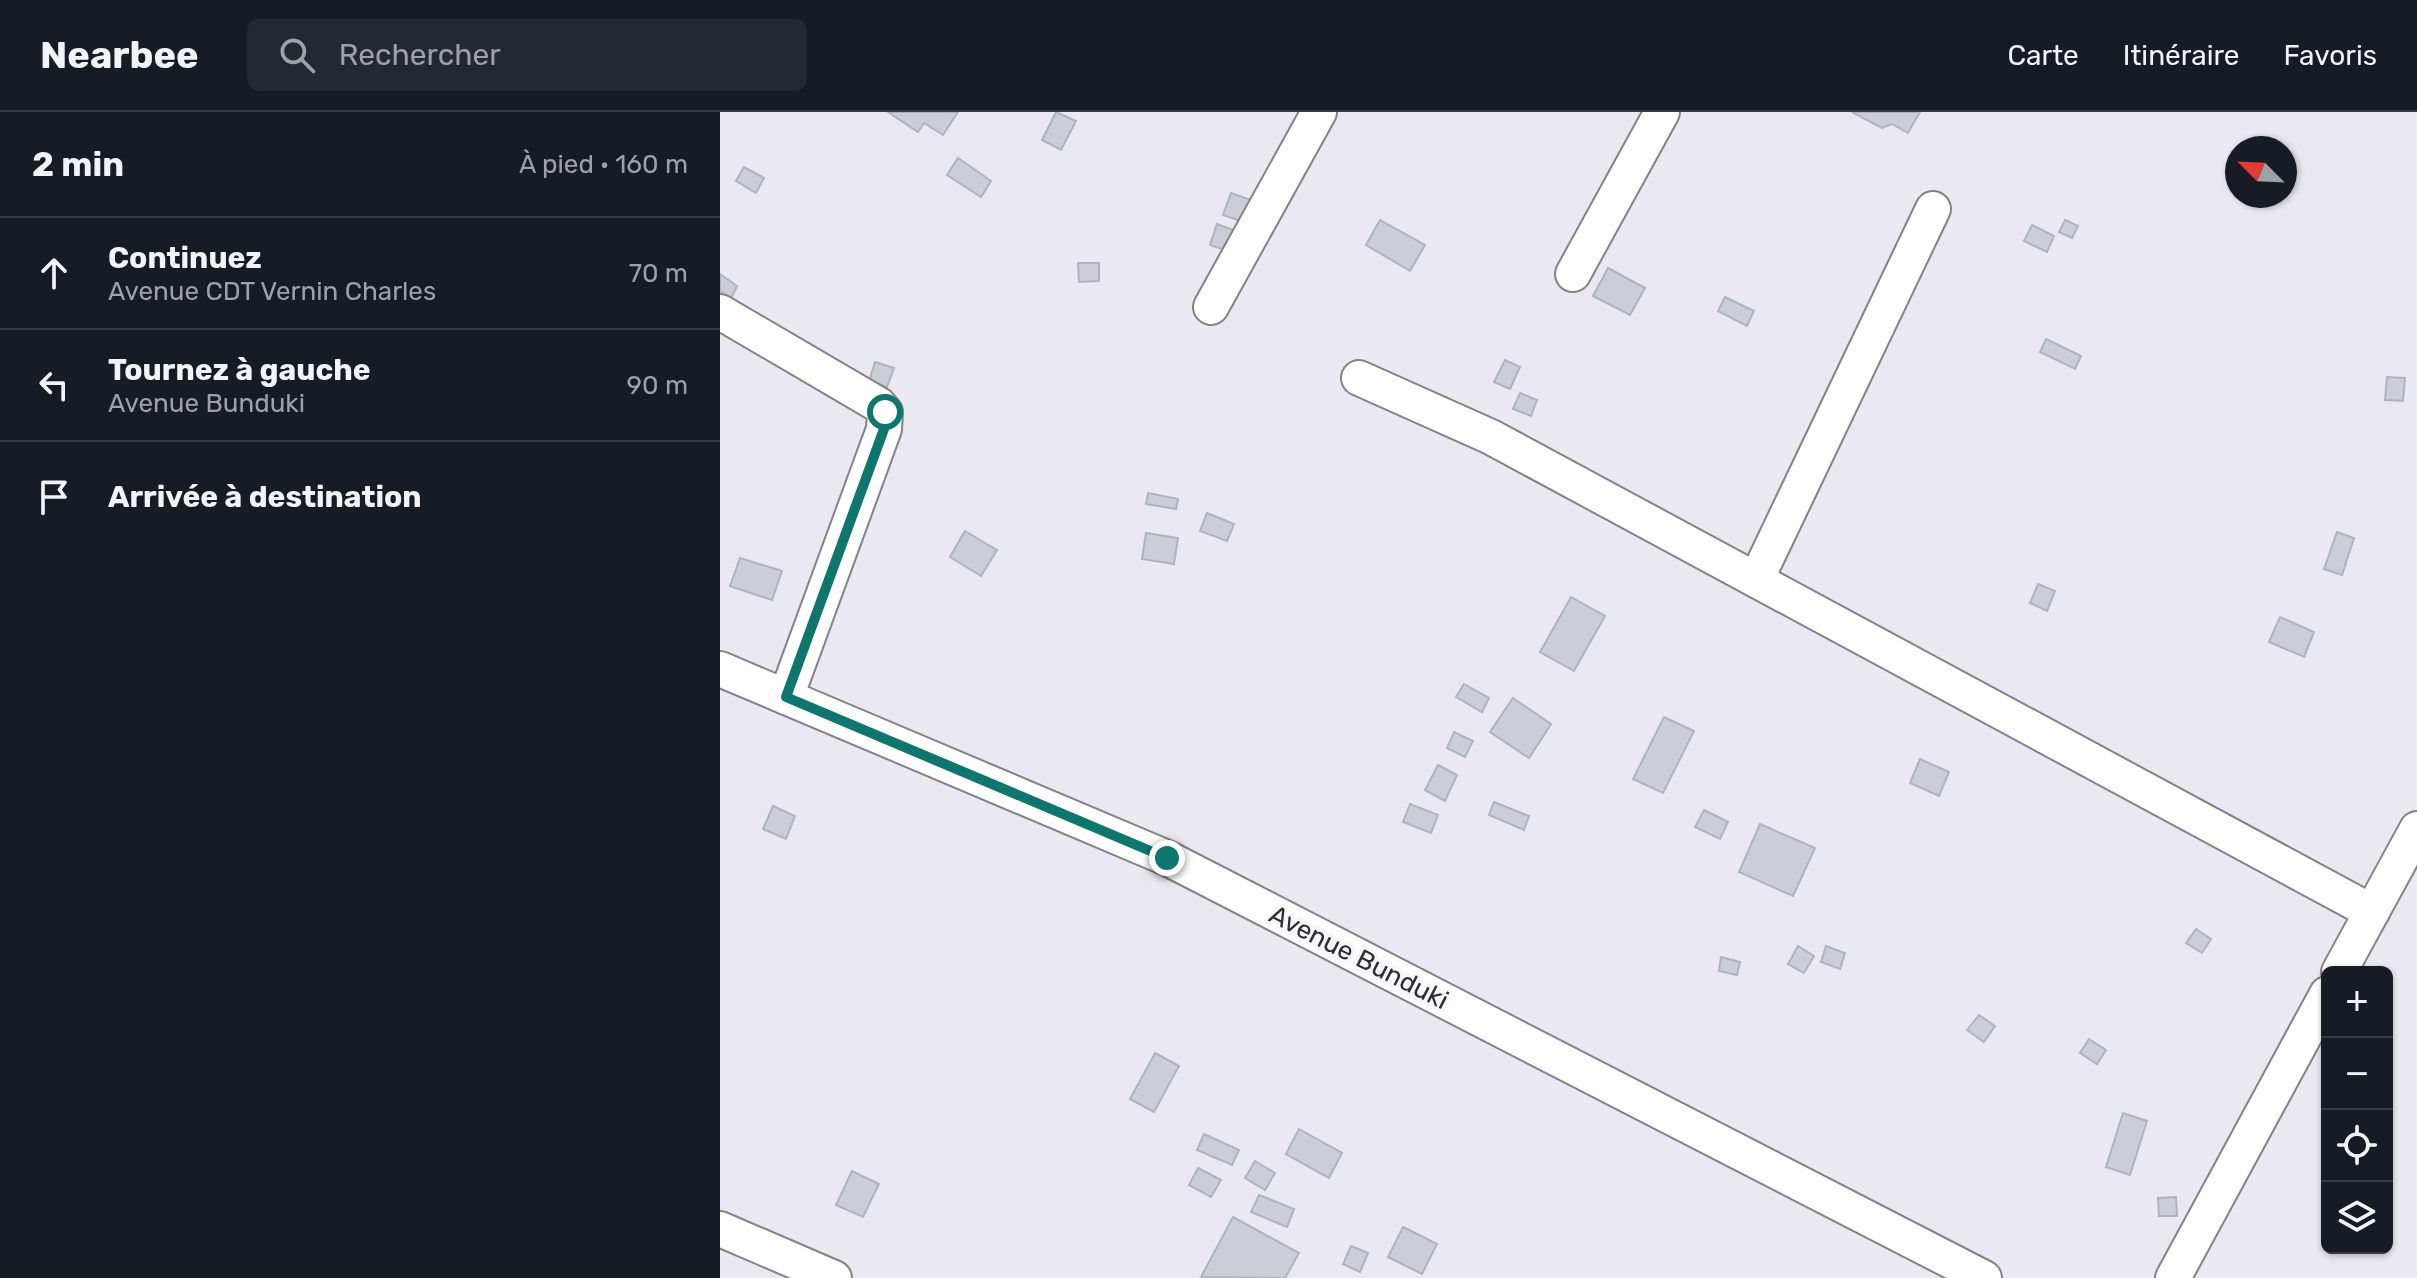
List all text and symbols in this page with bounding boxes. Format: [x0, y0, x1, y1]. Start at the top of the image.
search box [247, 19, 807, 91]
text: Nearbee [40, 32, 199, 78]
icon: search [275, 33, 319, 77]
text: Rechercher [339, 37, 501, 73]
text: Carte [2007, 39, 2079, 72]
text: Itinéraire [2123, 39, 2240, 72]
text: Favoris [2284, 39, 2377, 72]
north arrow [2225, 136, 2297, 208]
text: 2 min [32, 144, 124, 185]
text: À pied · 160 m [519, 149, 688, 180]
text: Continuez [108, 240, 262, 276]
icon: ahead [32, 251, 76, 295]
text: 70 m [629, 258, 688, 289]
text: Avenue CDT Vernin Charles [108, 276, 436, 307]
text: Tournez à gauche [108, 352, 371, 388]
icon: left [32, 363, 76, 407]
text: 90 m [627, 370, 688, 401]
text: Avenue Bunduki [108, 388, 305, 419]
route start [867, 394, 903, 430]
icon: arrive [32, 475, 76, 519]
text: Arrivée à destination [108, 479, 422, 515]
route end [1149, 840, 1185, 876]
street label: Avenue Bunduki [1264, 899, 1454, 1016]
map controls [2321, 966, 2393, 1254]
button: + [2321, 966, 2393, 1038]
button: − [2321, 1038, 2393, 1110]
button: locate [2321, 1110, 2393, 1182]
button: layers [2321, 1182, 2393, 1254]

